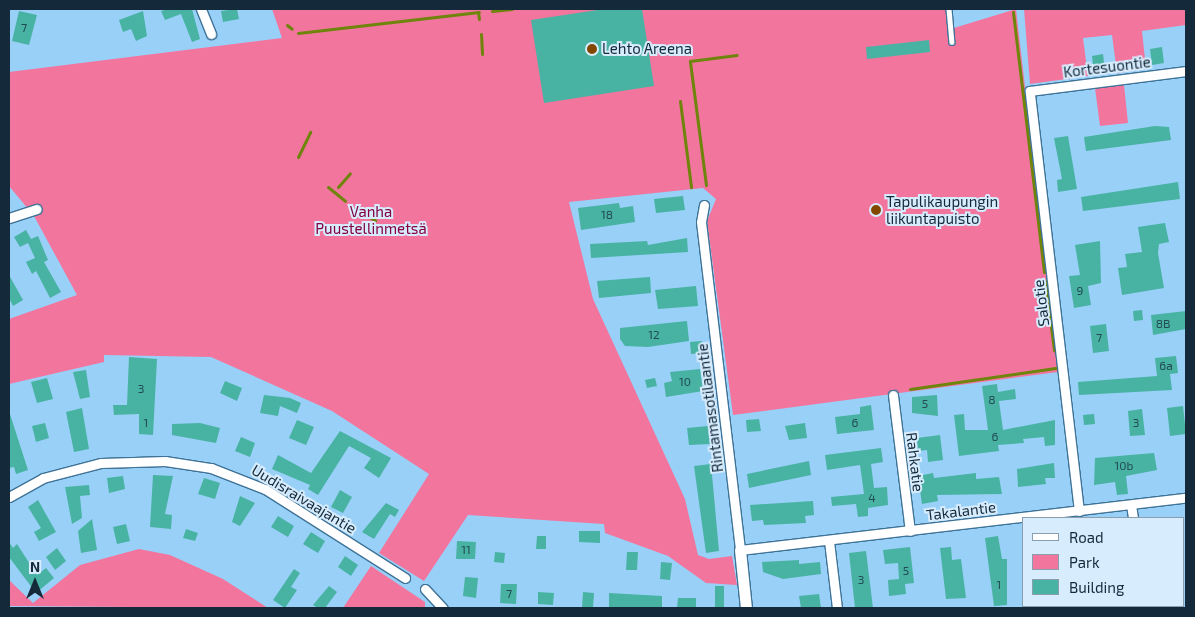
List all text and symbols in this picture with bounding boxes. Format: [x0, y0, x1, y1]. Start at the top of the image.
house number: 7 [21, 21, 27, 35]
place label: Lehto Areena [602, 40, 692, 58]
marker: Lehto Areena [586, 43, 598, 55]
street label: Kortesuontie [1062, 53, 1152, 81]
place label: Tapulikaupungin liikuntapuisto [886, 192, 998, 227]
park label: Vanha Puustellinmetsä [315, 202, 427, 237]
marker: Tapulikaupungin liikuntapuisto [870, 204, 882, 216]
house number: 18 [601, 208, 613, 222]
street label: Salotie [1029, 279, 1053, 327]
house number: 9 [1077, 284, 1083, 298]
house number: 8B [1156, 317, 1170, 331]
house number: 12 [648, 328, 660, 342]
house number: 7 [1096, 331, 1102, 345]
street label: Rintamasotilaantie [693, 343, 727, 473]
house number: 6a [1159, 359, 1173, 373]
house number: 10 [679, 375, 691, 389]
house number: 3 [138, 382, 144, 396]
house number: 8 [988, 393, 996, 407]
house number: 5 [922, 397, 928, 411]
house number: 1 [144, 416, 148, 430]
house number: 6 [852, 416, 858, 430]
house number: 3 [1133, 416, 1139, 430]
house number: 6 [992, 430, 998, 444]
street label: Rahkatie [902, 431, 928, 493]
house number: 10b [1115, 459, 1133, 473]
street label: Uudisraivaajantie [248, 461, 360, 537]
house number: 4 [868, 491, 876, 505]
street label: Takalantie [925, 498, 997, 524]
legend [1022, 517, 1185, 607]
text: Road [1069, 528, 1104, 546]
house number: 11 [461, 543, 471, 557]
text: Park [1069, 553, 1100, 571]
north arrow [10, 557, 60, 607]
text: N [30, 558, 40, 575]
house number: 5 [903, 564, 909, 578]
house number: 3 [858, 573, 864, 587]
house number: 1 [997, 578, 1001, 592]
text: Building [1069, 578, 1124, 596]
house number: 7 [506, 587, 512, 601]

